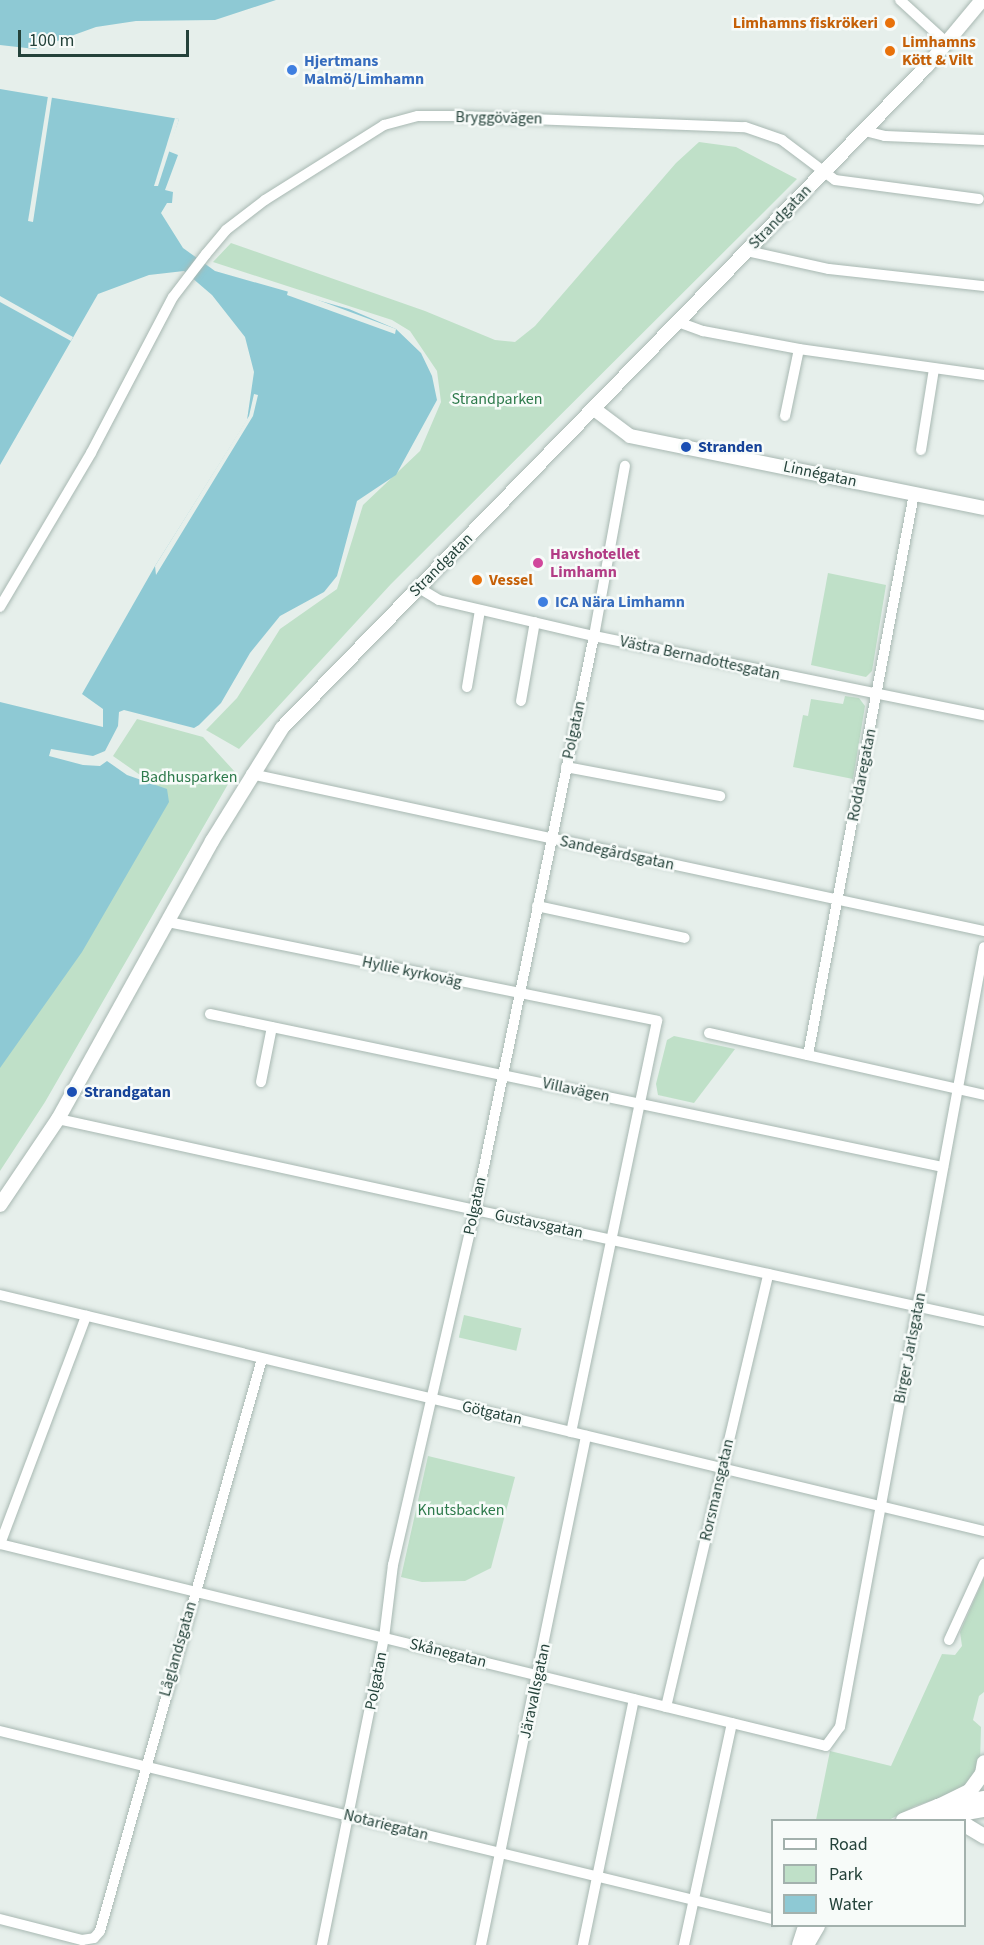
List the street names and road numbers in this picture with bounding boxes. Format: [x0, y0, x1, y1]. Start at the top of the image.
street label: Bryggövägen [455, 108, 543, 128]
street label: Strandgatan [745, 181, 815, 253]
street label: Linnégatan [782, 457, 858, 491]
street label: Strandgatan [405, 529, 477, 601]
street label: Västra Bernadottesgatan [618, 632, 782, 684]
street label: Polgatan [558, 699, 590, 761]
street label: Roddaregatan [844, 727, 880, 823]
street label: Sandegårdsgatan [558, 832, 676, 874]
street label: Hyllie kyrkoväg [360, 952, 464, 992]
street label: Villavägen [541, 1074, 611, 1106]
street label: Polgatan [459, 1175, 491, 1237]
street label: Gustavsgatan [493, 1205, 585, 1243]
street label: Birger Jarlsgatan [890, 1291, 930, 1405]
street label: Götgatan [460, 1397, 524, 1429]
street label: Rorsmansgatan [696, 1437, 738, 1543]
street label: Låglandsgatan [155, 1599, 201, 1699]
street label: Skånegatan [408, 1634, 488, 1672]
street label: Järavallsgatan [516, 1642, 554, 1740]
street label: Polgatan [361, 1650, 391, 1712]
street label: Notariegatan [342, 1805, 430, 1845]

